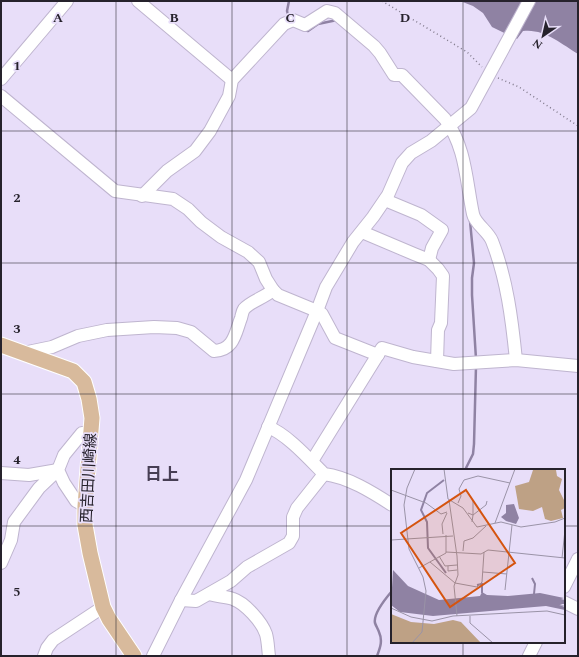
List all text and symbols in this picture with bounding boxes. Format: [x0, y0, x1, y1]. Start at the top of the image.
text: A [53, 8, 63, 28]
text: B [169, 8, 179, 28]
text: C [285, 8, 295, 28]
text: D [400, 8, 410, 28]
north arrow [523, 16, 563, 56]
text: N [529, 34, 546, 53]
text: 1 [13, 56, 21, 76]
text: 2 [13, 188, 21, 208]
text: 3 [13, 319, 21, 339]
street label: 西吉田川崎線 [75, 432, 103, 524]
text: 4 [13, 450, 21, 470]
district label: 日上 [145, 462, 179, 488]
inset map [391, 469, 565, 643]
text: 5 [13, 582, 21, 602]

